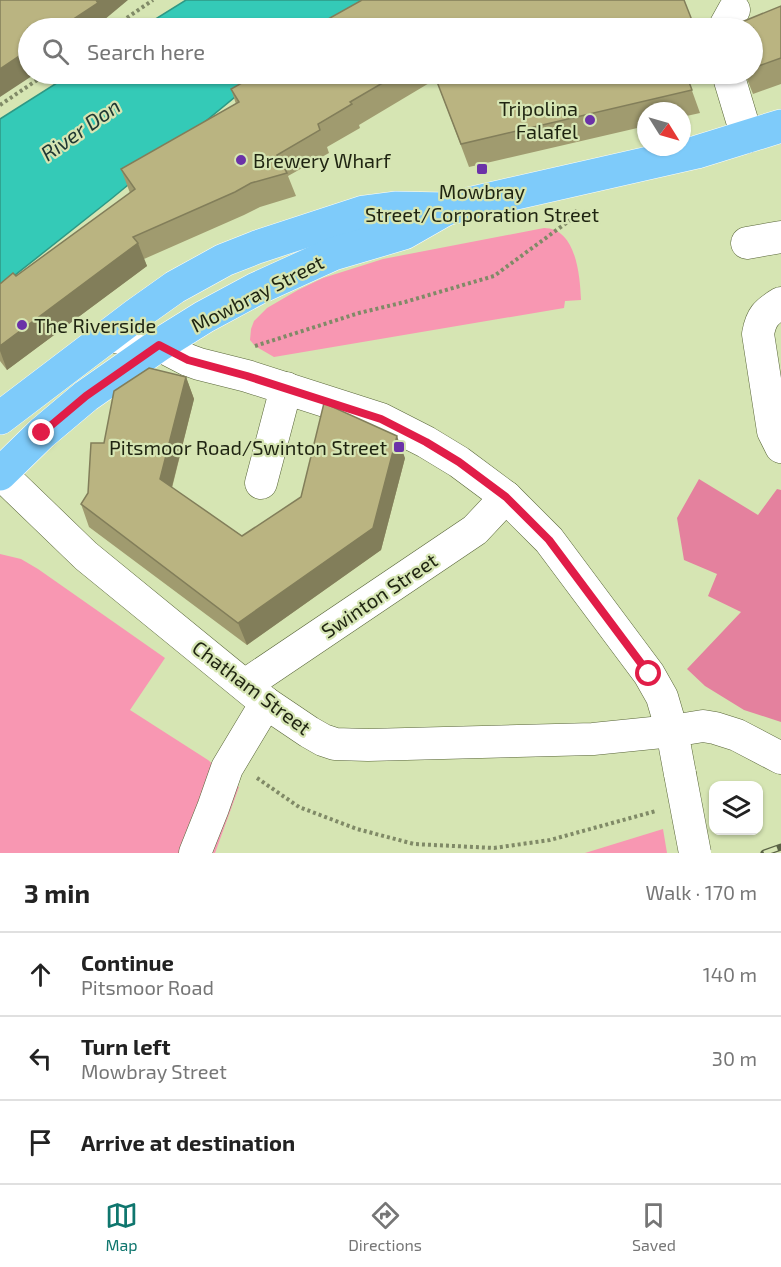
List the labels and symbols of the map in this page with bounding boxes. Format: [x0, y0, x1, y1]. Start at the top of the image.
water label: River Don [36, 93, 124, 165]
place label: Tripolina Falafel [499, 96, 578, 143]
north arrow [637, 102, 691, 156]
marker: Tripolina Falafel [583, 113, 597, 127]
place label: Brewery Wharf [253, 148, 391, 172]
marker: Brewery Wharf [234, 153, 248, 167]
marker: Mowbray Street/Corporation Street [475, 162, 489, 176]
place label: Mowbray Street/Corporation Street [365, 179, 599, 226]
street label: Mowbray Street [187, 249, 328, 337]
place label: The Riverside [34, 313, 156, 337]
marker: The Riverside [15, 318, 29, 332]
route end [28, 419, 54, 445]
place label: Pitsmoor Road/Swinton Street [109, 435, 387, 459]
marker: Pitsmoor Road/Swinton Street [392, 440, 406, 454]
street label: Swinton Street [316, 547, 442, 643]
street label: Chatham Street [188, 635, 316, 739]
route start [635, 660, 661, 686]

